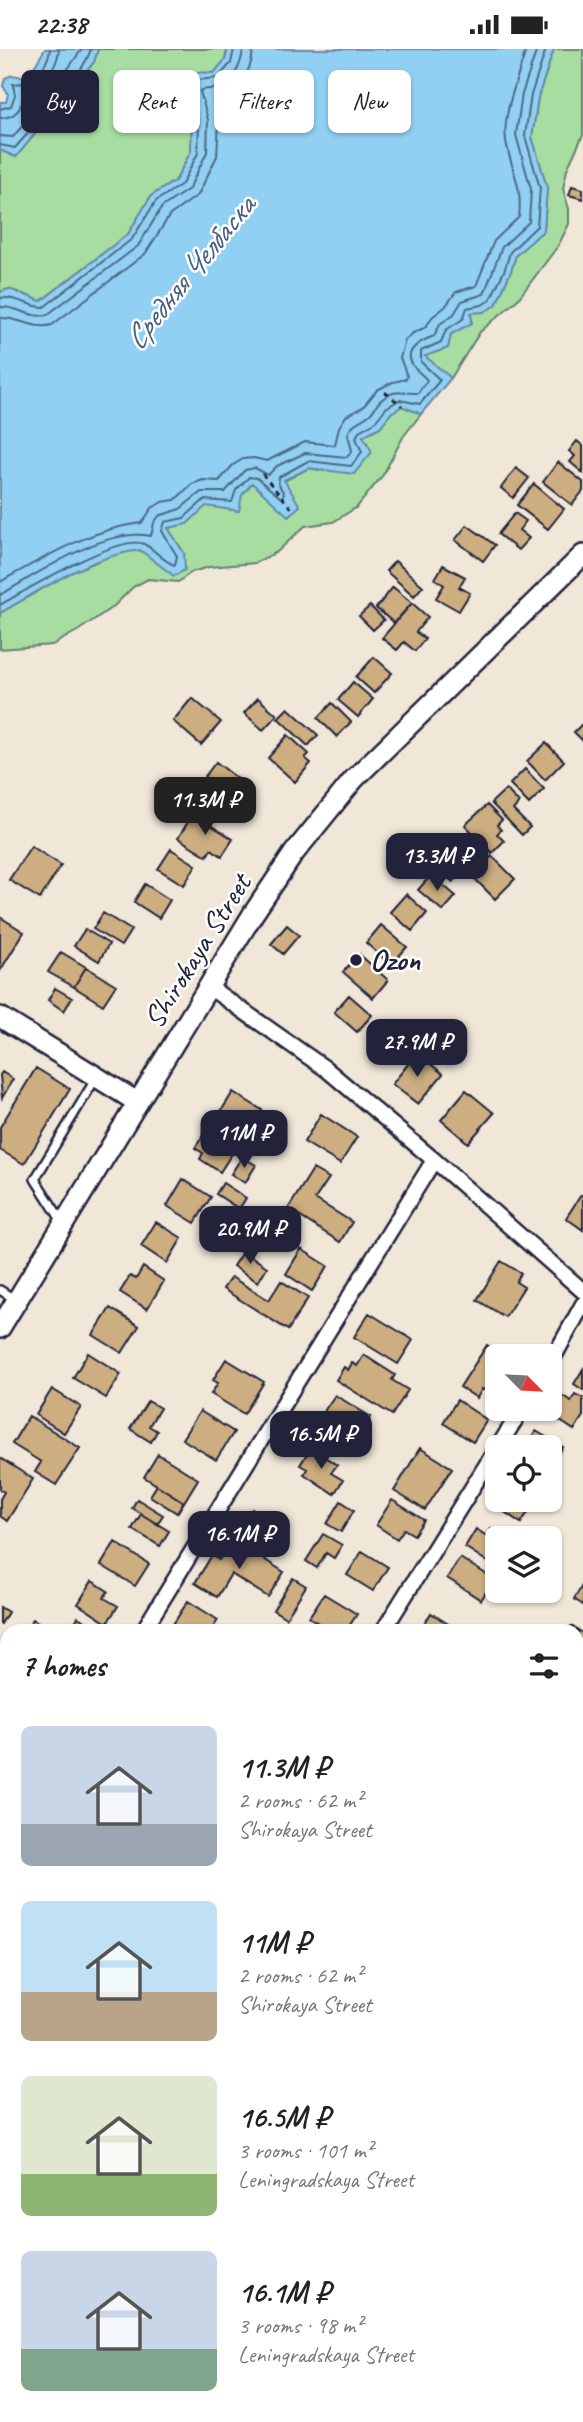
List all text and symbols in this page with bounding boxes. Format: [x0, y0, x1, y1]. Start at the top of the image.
text: 22:38 [35, 8, 87, 41]
chip: Buy [21, 70, 99, 133]
chip: Rent [113, 70, 200, 133]
chip: Filters [214, 70, 314, 133]
chip: New [328, 70, 411, 133]
water label: Средняя Челбаска [115, 184, 266, 358]
pin: 11.3M ₽ [140, 777, 270, 837]
text: 11.3M ₽ [170, 785, 240, 814]
pin: 13.3M ₽ [372, 833, 502, 893]
text: 13.3M ₽ [402, 841, 472, 870]
street label: Shirokaya Street [135, 864, 261, 1035]
place label: Ozon [370, 941, 421, 979]
marker: Ozon [348, 952, 364, 968]
pin: 27.9M ₽ [352, 1019, 482, 1079]
text: 27.9M ₽ [382, 1027, 452, 1056]
pin: 11M ₽ [195, 1111, 293, 1170]
text: 11M ₽ [217, 1118, 271, 1147]
pin: 20.9M ₽ [185, 1207, 315, 1266]
text: 20.9M ₽ [215, 1214, 285, 1243]
north arrow [485, 1344, 562, 1421]
map controls [485, 1344, 562, 1603]
pin: 16.5M ₽ [256, 1411, 386, 1471]
text: 16.5M ₽ [286, 1419, 356, 1448]
button: locate [485, 1435, 562, 1512]
pin: 16.1M ₽ [174, 1511, 304, 1571]
text: 16.1M ₽ [204, 1519, 274, 1548]
button: layers [485, 1526, 562, 1603]
text: 7 homes [21, 1647, 106, 1685]
icon: filters [525, 1647, 563, 1685]
text: 11.3M ₽ [238, 1748, 329, 1786]
icon: home [77, 1754, 161, 1838]
text: 2 rooms · 62 m² [238, 1786, 362, 1815]
text: Shirokaya Street [238, 1815, 372, 1844]
text: 11M ₽ [238, 1923, 310, 1961]
icon: home [77, 1929, 161, 2013]
text: 2 rooms · 62 m² [238, 1961, 362, 1990]
text: Shirokaya Street [238, 1990, 372, 2019]
text: 16.5M ₽ [238, 2098, 329, 2136]
icon: home [77, 2104, 161, 2188]
text: 3 rooms · 101 m² [238, 2136, 373, 2165]
text: Leningradskaya Street [238, 2165, 414, 2194]
text: 16.1M ₽ [238, 2273, 330, 2311]
icon: home [77, 2279, 161, 2363]
text: 3 rooms · 98 m² [238, 2311, 362, 2340]
text: Leningradskaya Street [238, 2340, 414, 2369]

